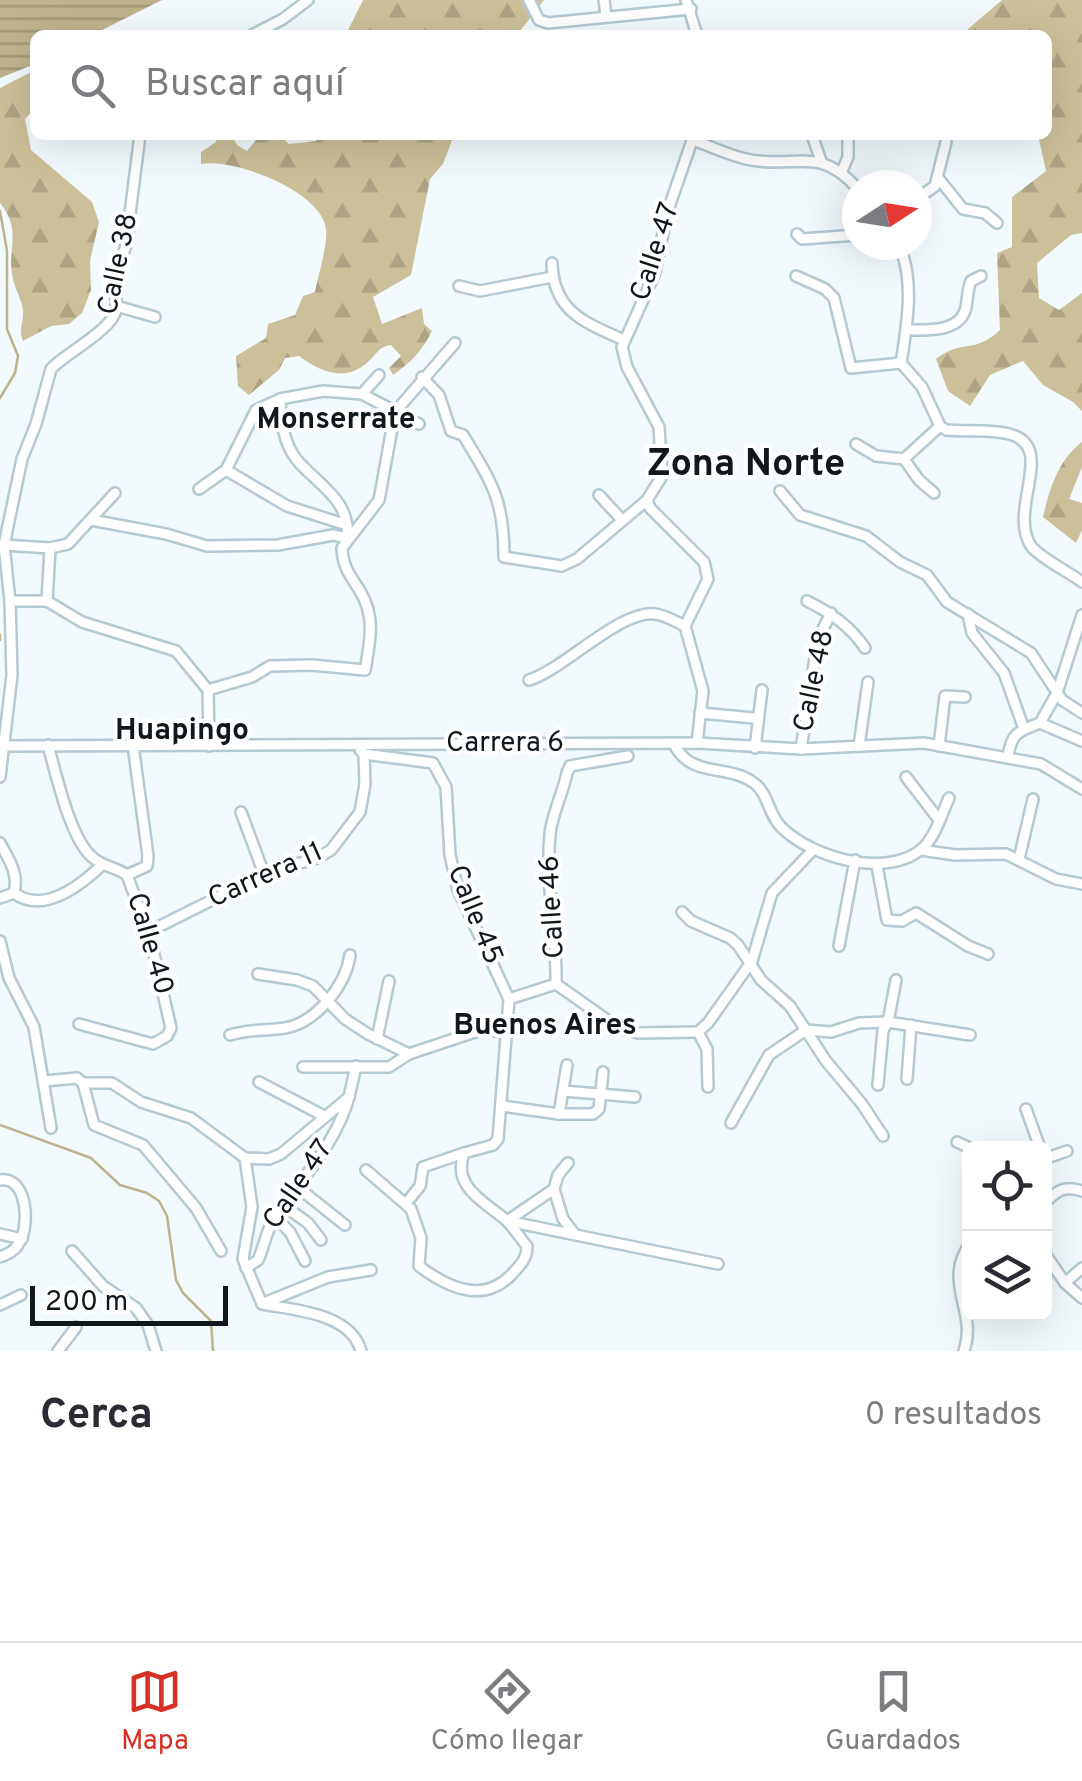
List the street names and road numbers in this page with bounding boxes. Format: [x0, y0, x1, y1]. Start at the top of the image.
street label: Calle 47 [623, 198, 689, 306]
street label: Calle 38 [91, 210, 147, 318]
street label: Calle 48 [787, 627, 843, 735]
street label: Carrera 6 [446, 726, 564, 762]
street label: Carrera 11 [203, 835, 329, 917]
street label: Calle 46 [532, 854, 574, 960]
street label: Calle 45 [438, 860, 510, 970]
street label: Calle 40 [117, 889, 181, 999]
street label: Calle 47 [256, 1133, 342, 1237]

